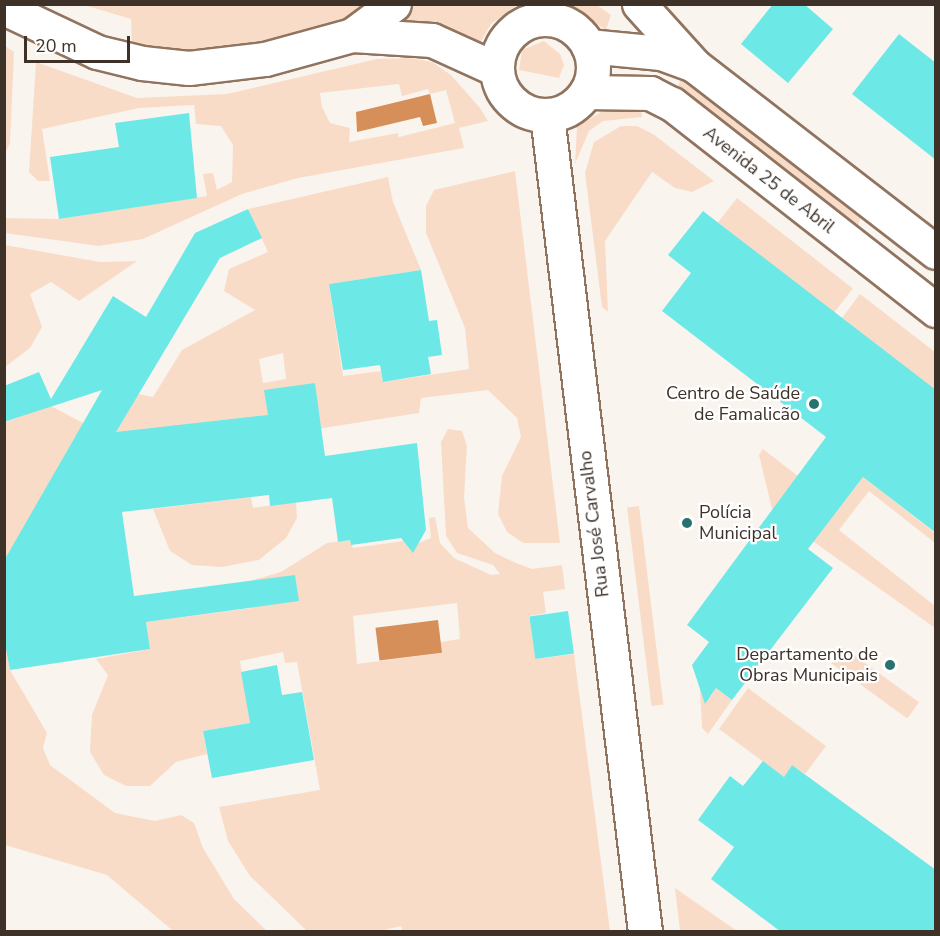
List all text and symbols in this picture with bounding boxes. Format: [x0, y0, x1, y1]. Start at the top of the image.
scale bar [27, 24, 134, 62]
text: 20 m [35, 34, 77, 58]
street label: Avenida 25 de Abril [699, 122, 839, 238]
place label: Centro de Saúde de Famalicão [666, 383, 800, 426]
marker: Centro de Saúde de Famalicão [805, 395, 823, 413]
street label: Rua José Carvalho [574, 449, 614, 599]
place label: Polícia Municipal [699, 502, 777, 544]
marker: Polícia Municipal [680, 516, 694, 530]
place label: Departamento de Obras Municipais [736, 644, 878, 686]
marker: Departamento de Obras Municipais [883, 658, 897, 672]

